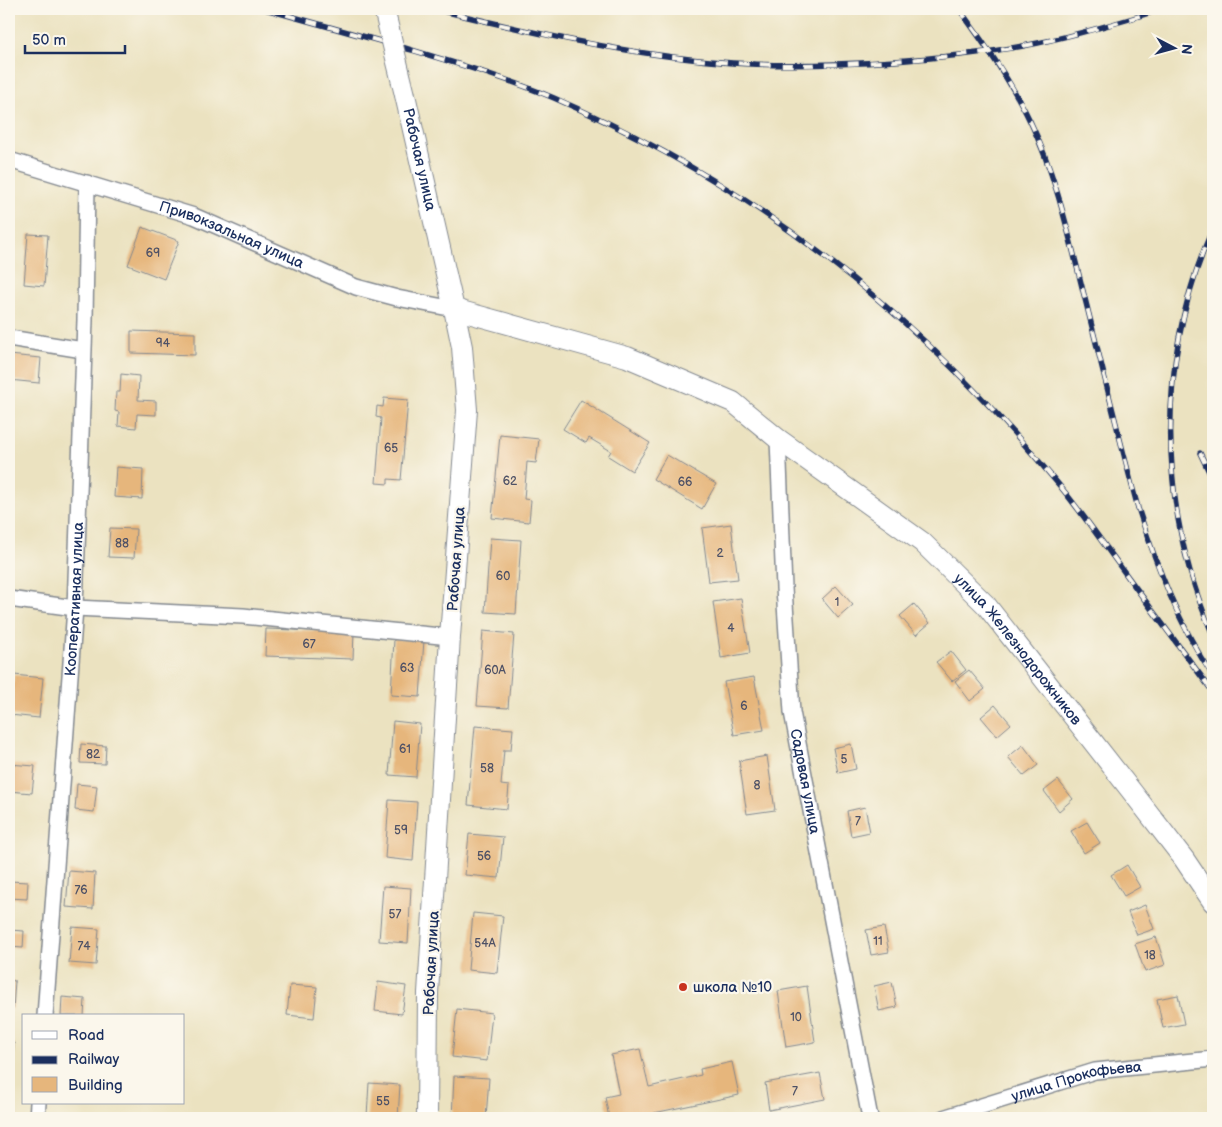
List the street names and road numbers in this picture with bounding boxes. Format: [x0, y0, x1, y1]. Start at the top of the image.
street label: Рабочая улица [398, 106, 440, 213]
street label: Привокзальная улица [157, 197, 307, 273]
street label: Рабочая улица [443, 506, 470, 612]
street label: Кооперативная улица [61, 522, 88, 677]
street label: улица Железнодорожников [950, 570, 1085, 729]
street label: Садовая улица [785, 727, 824, 836]
street label: Рабочая улица [419, 910, 444, 1016]
street label: улица Прокофьева [1009, 1057, 1143, 1106]

